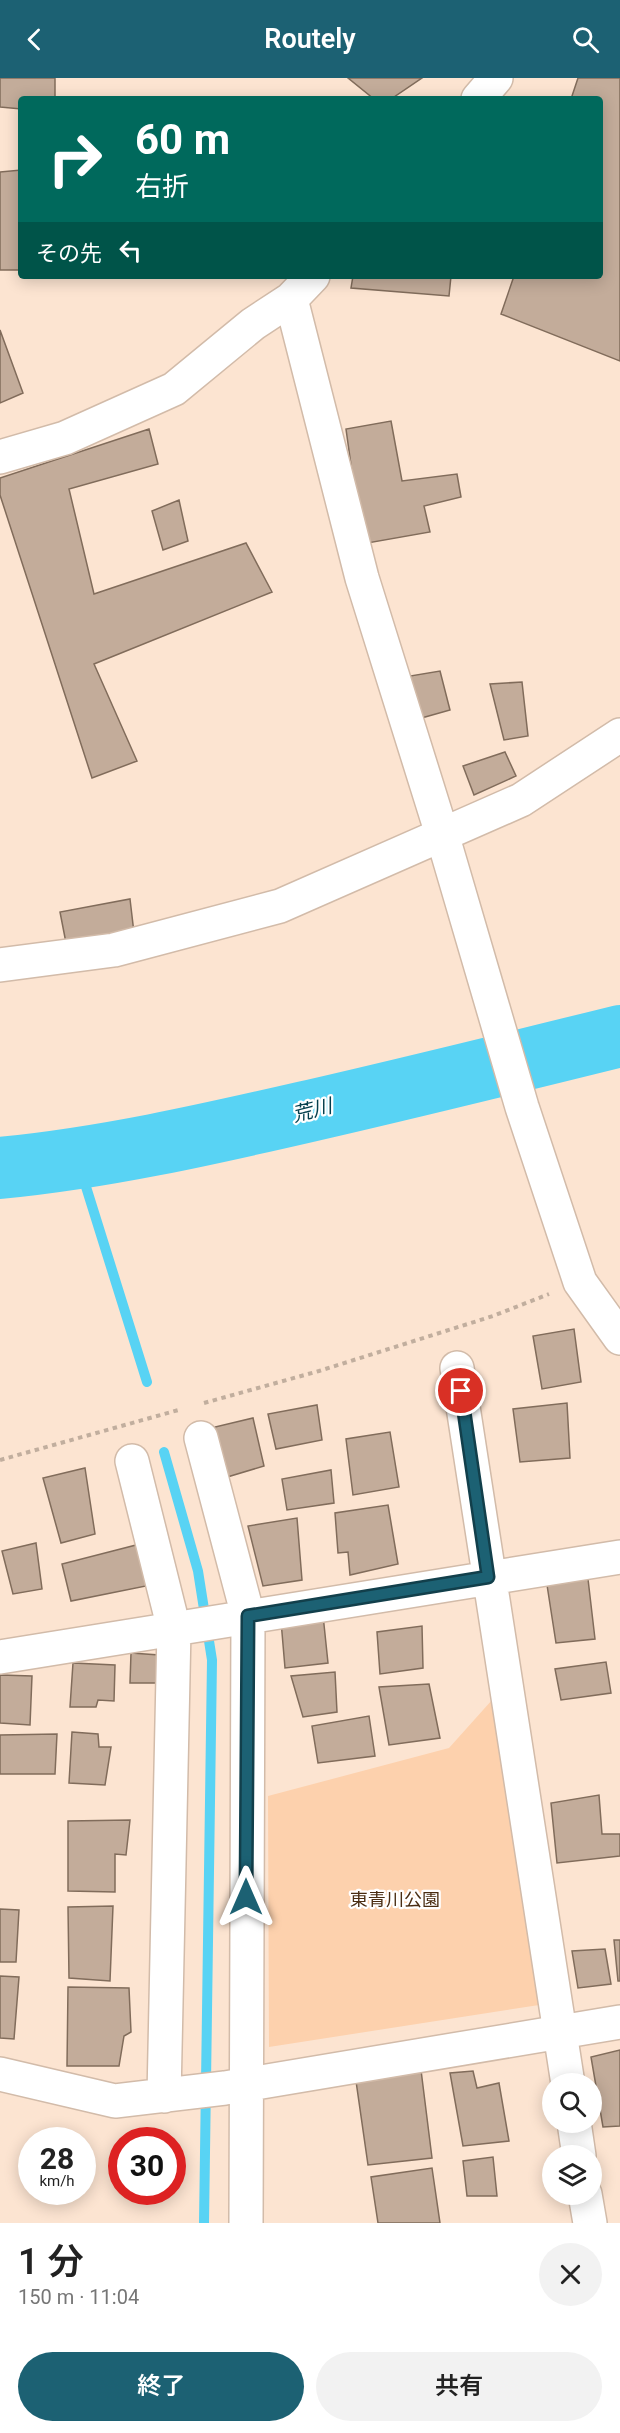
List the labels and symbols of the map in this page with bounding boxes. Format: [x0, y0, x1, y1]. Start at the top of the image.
water label: 荒川 [290, 1093, 336, 1126]
pin [435, 1365, 486, 1416]
position arrow [214, 1865, 278, 1929]
park label: 東青川公園 [350, 1889, 440, 1910]
speed limit sign: 30 [108, 2127, 186, 2205]

